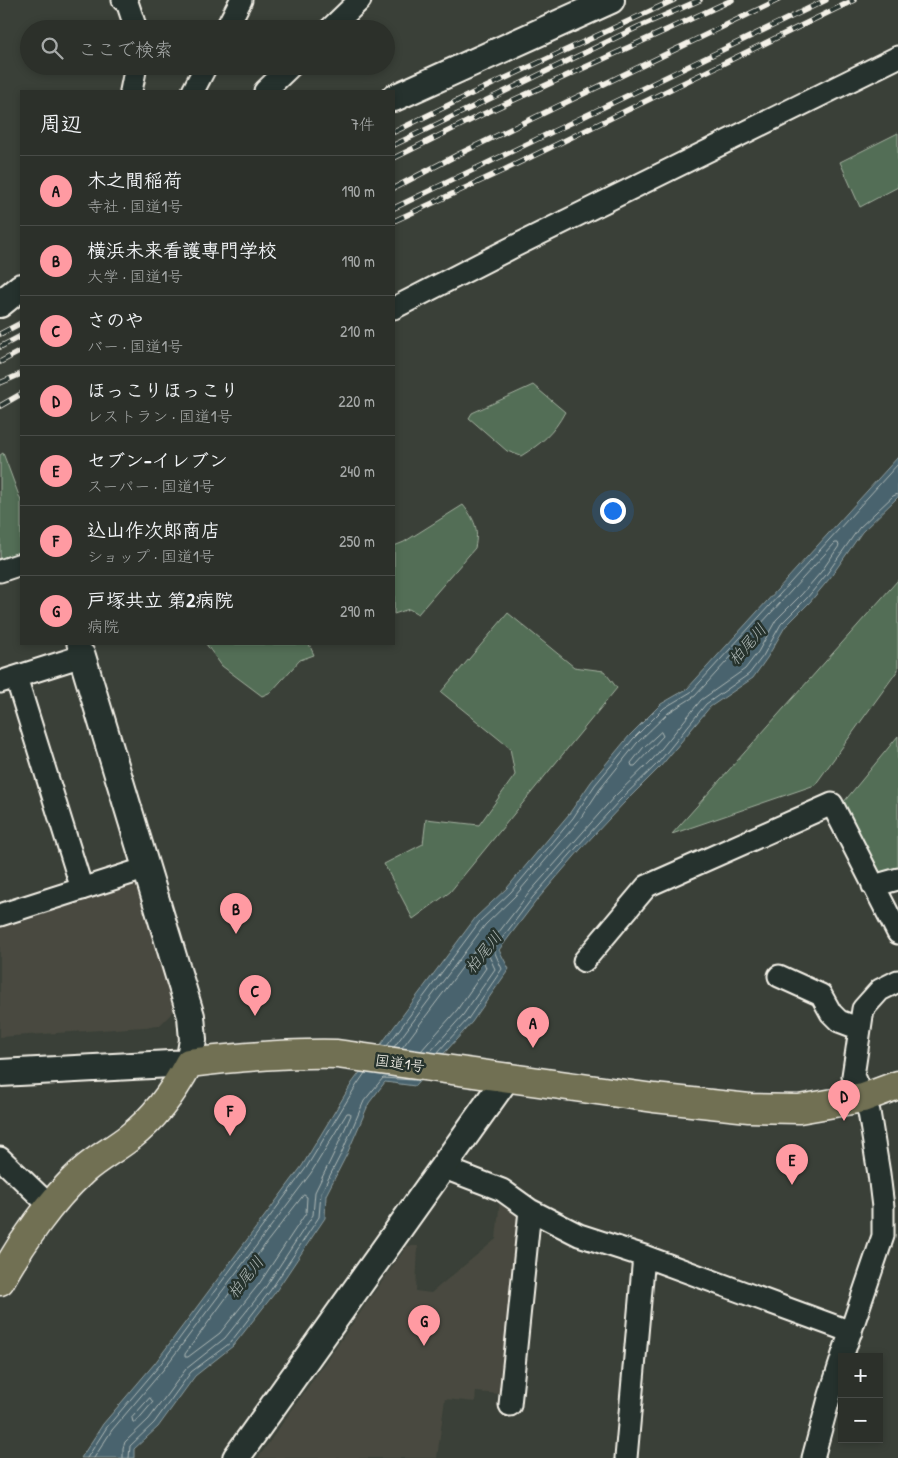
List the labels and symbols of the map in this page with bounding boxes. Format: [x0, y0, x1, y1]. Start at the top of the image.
your location [600, 498, 626, 524]
water label: 柏尾川 [723, 619, 771, 669]
pin: B [220, 893, 252, 934]
water label: 柏尾川 [459, 926, 507, 978]
pin: C [239, 975, 271, 1016]
pin: A [517, 1007, 549, 1048]
street label: 国道1号 [374, 1049, 426, 1077]
pin: D [828, 1080, 860, 1121]
pin: F [214, 1095, 246, 1136]
pin: E [776, 1144, 808, 1185]
water label: 柏尾川 [222, 1251, 268, 1303]
pin: G [408, 1305, 440, 1346]

